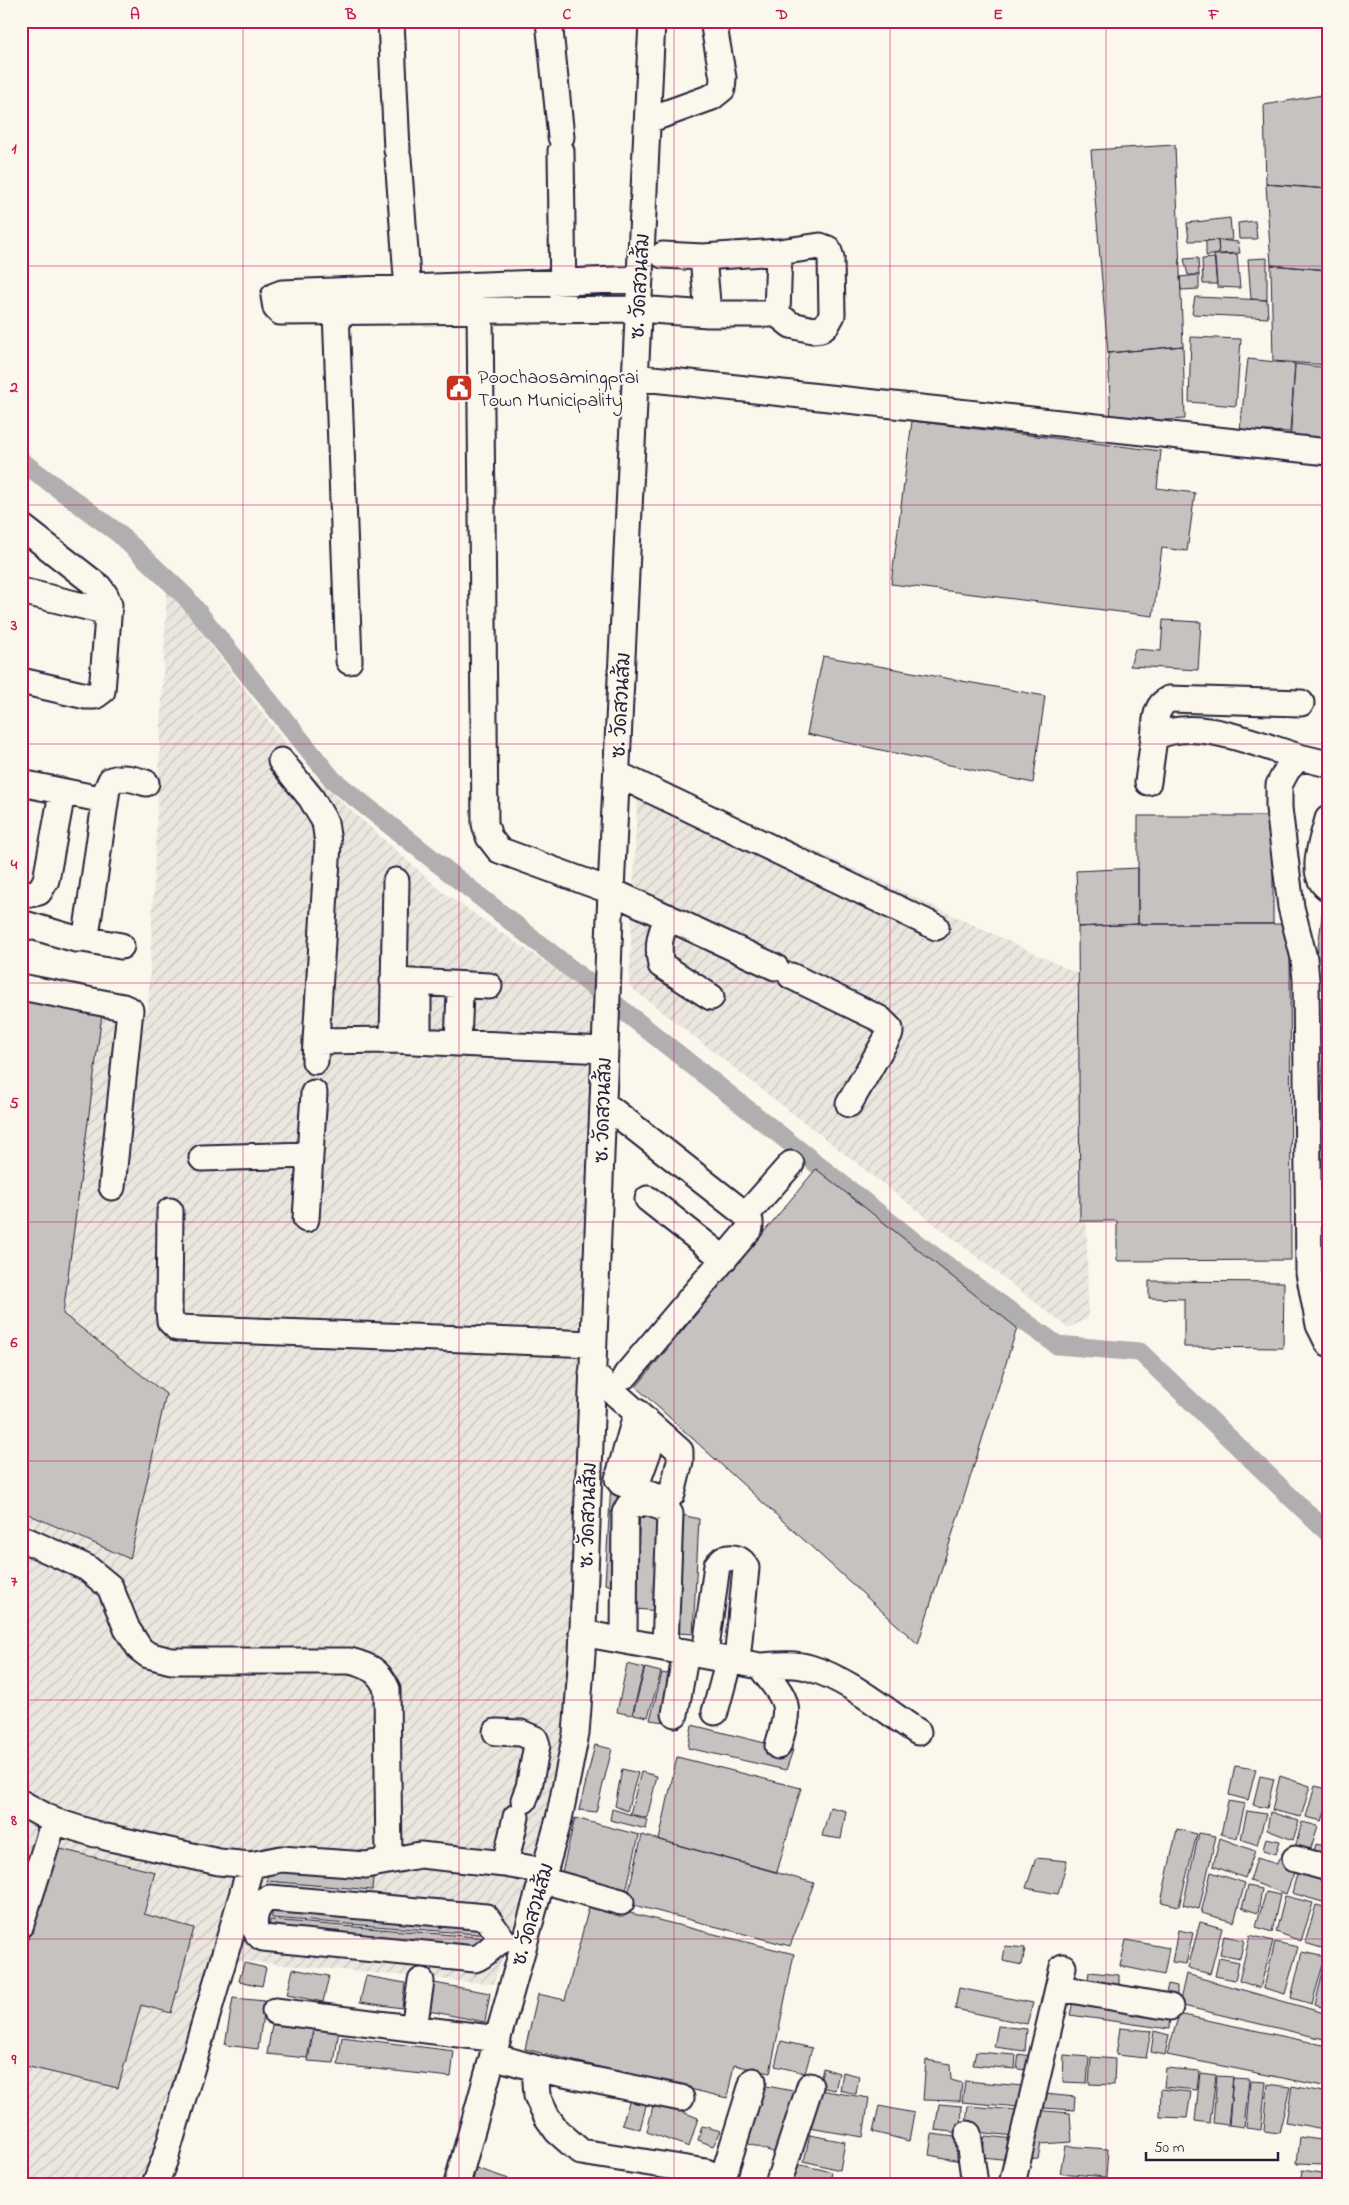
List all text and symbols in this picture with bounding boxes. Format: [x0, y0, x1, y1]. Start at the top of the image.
text: A [130, 3, 140, 27]
text: B [345, 3, 357, 27]
text: C [563, 3, 572, 27]
text: D [775, 3, 788, 27]
text: E [993, 3, 1003, 27]
text: F [1208, 3, 1220, 27]
text: 1 [11, 137, 17, 161]
street label: ซ. วัดสวนส้ม [623, 232, 659, 340]
place label: Poochaosamingprai Town Municipality [478, 364, 639, 416]
public building icon: Poochaosamingprai Town Municipality [444, 373, 474, 403]
text: 2 [9, 376, 18, 400]
text: 3 [10, 614, 18, 638]
street label: ซ. วัดสวนส้ม [604, 651, 640, 759]
text: 4 [10, 853, 18, 877]
street label: ซ. วัดสวนส้ม [587, 1056, 621, 1164]
text: 5 [9, 1092, 19, 1116]
text: 6 [9, 1331, 18, 1355]
street label: ซ. วัดสวนส้ม [572, 1461, 606, 1569]
text: 7 [11, 1570, 18, 1594]
text: 8 [10, 1809, 17, 1833]
street label: ซ. วัดสวนส้ม [505, 1859, 563, 1970]
text: 9 [11, 2048, 17, 2072]
scale bar [1146, 2130, 1279, 2162]
text: 50 m [1154, 2137, 1185, 2159]

